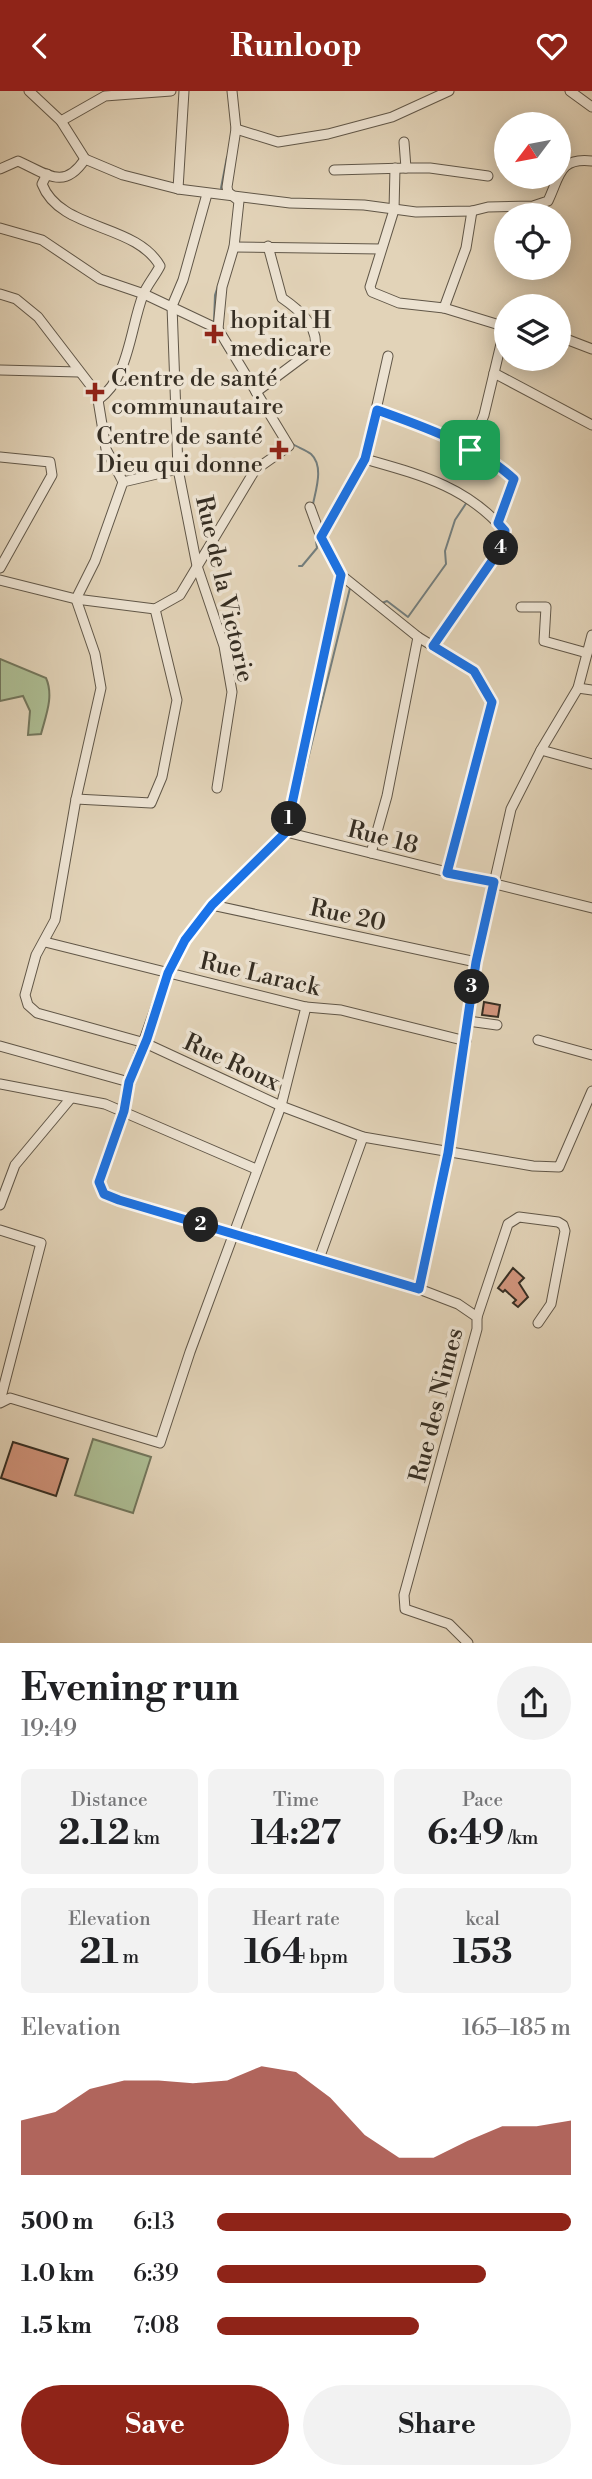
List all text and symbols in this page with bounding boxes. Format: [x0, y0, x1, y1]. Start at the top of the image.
text: Runloop [230, 26, 362, 66]
icon: back [21, 27, 59, 65]
icon: heart [533, 27, 571, 65]
north arrow [494, 112, 570, 189]
map controls [494, 112, 571, 371]
button: locate [494, 203, 571, 280]
button: layers [494, 294, 571, 371]
place label: hopital H medicare [230, 306, 332, 364]
marker: hopital H medicare [204, 324, 224, 344]
place label: Centre de santé communautaire [111, 364, 284, 422]
marker: Centre de santé communautaire [85, 382, 105, 402]
pin [440, 420, 500, 480]
place label: Centre de santé Dieu qui donne [96, 422, 263, 480]
icon: arrive [451, 431, 489, 469]
marker: Centre de santé Dieu qui donne [269, 440, 289, 460]
street label: Rue de la Victorie [188, 493, 260, 685]
pin: 4 [484, 531, 518, 566]
text: 4 [494, 535, 507, 559]
pin: 1 [272, 801, 306, 837]
text: 1 [284, 806, 293, 830]
street label: Rue 18 [344, 815, 421, 861]
street label: Rue 20 [307, 893, 389, 939]
street label: Rue Larack [197, 947, 324, 1004]
pin: 3 [454, 969, 490, 1005]
text: 3 [466, 974, 477, 998]
street label: Rue Roux [179, 1028, 285, 1099]
pin: 2 [184, 1207, 218, 1243]
text: 2 [195, 1212, 206, 1236]
street label: Rue des Nimes [403, 1325, 471, 1486]
text: Evening run [21, 1665, 239, 1712]
button: share [497, 1666, 571, 1740]
text: 19:49 [21, 1715, 77, 1743]
text: Distance [71, 1788, 148, 1812]
text: Time [273, 1788, 319, 1812]
text: Pace [462, 1788, 503, 1812]
text: 2.12 [59, 1812, 130, 1855]
text: 14:27 [251, 1812, 341, 1855]
text: 6:49 [427, 1812, 504, 1855]
text: km [130, 1826, 160, 1850]
text: /km [504, 1826, 538, 1850]
text: Elevation [68, 1907, 150, 1931]
text: Heart rate [252, 1907, 340, 1931]
text: kcal [465, 1907, 500, 1931]
text: 21 [79, 1931, 119, 1974]
text: 164 [244, 1931, 306, 1974]
text: 153 [453, 1931, 512, 1974]
text: m [119, 1945, 139, 1969]
text: bpm [306, 1945, 348, 1969]
text: Elevation [21, 2014, 121, 2042]
text: 165–185 m [462, 2014, 571, 2042]
text: 500 m [21, 2208, 93, 2236]
text: 6:13 [133, 2208, 175, 2236]
text: 1.0 km [21, 2260, 94, 2288]
text: 6:39 [133, 2260, 179, 2288]
text: 1.5 km [21, 2312, 92, 2340]
text: 7:08 [133, 2312, 179, 2340]
button: Save [21, 2385, 289, 2465]
button: Share [303, 2385, 571, 2465]

